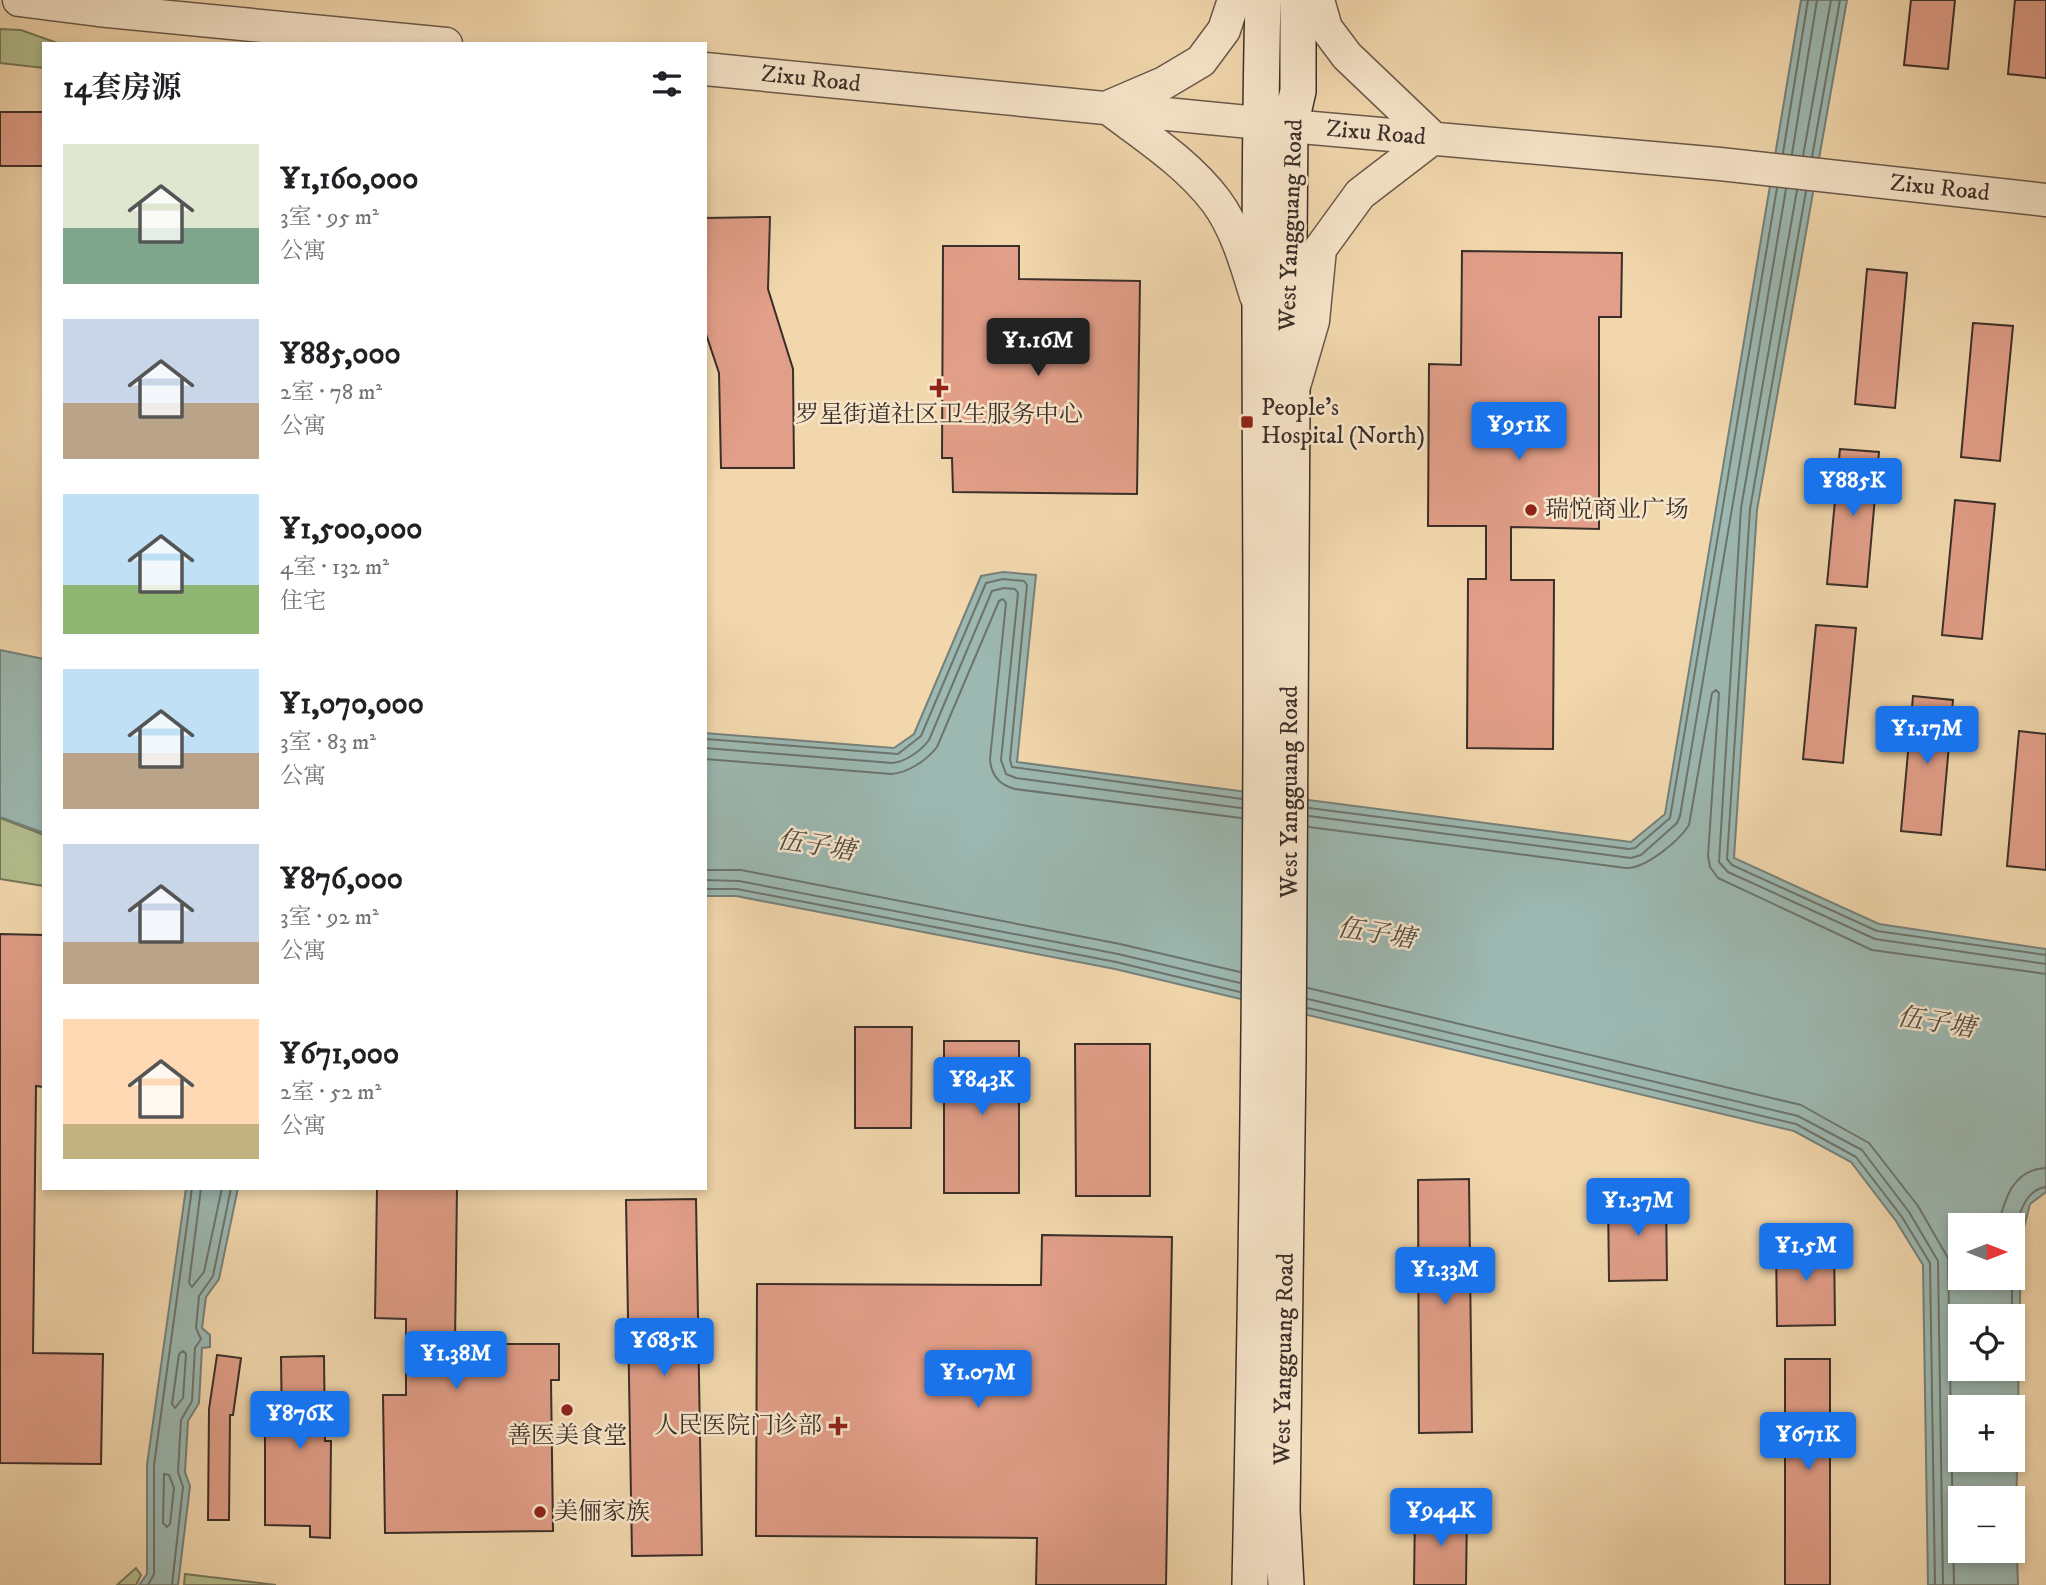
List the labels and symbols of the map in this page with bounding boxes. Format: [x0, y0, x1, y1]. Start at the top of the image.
street label: Zixu Road [760, 59, 862, 99]
street label: Zixu Road [1325, 114, 1427, 152]
street label: West Yangguang Road [1272, 118, 1310, 333]
street label: Zixu Road [1889, 168, 1991, 208]
pin: ¥1.16M [981, 318, 1095, 378]
marker: 罗星街道社区卫生服务中心 [929, 378, 949, 398]
place label: People's Hospital (North) [1261, 393, 1425, 451]
place label: 罗星街道社区卫生服务中心 [795, 400, 1083, 430]
pin: ¥951K [1470, 402, 1568, 462]
marker: People's Hospital (North) [1239, 414, 1255, 430]
pin: ¥885K [1804, 458, 1902, 518]
place label: 瑞悦商业广场 [1545, 495, 1689, 525]
marker: 瑞悦商业广场 [1523, 502, 1539, 518]
street label: West Yangguang Road [1275, 686, 1305, 899]
pin: ¥1.17M [1870, 706, 1984, 766]
water label: 伍子塘 [775, 824, 861, 869]
water label: 伍子塘 [1335, 912, 1421, 957]
water label: 伍子塘 [1895, 1001, 1981, 1046]
pin: ¥843K [933, 1058, 1031, 1117]
pin: ¥1.37M [1581, 1178, 1695, 1238]
north arrow [1948, 1213, 2025, 1290]
pin: ¥1.5M [1757, 1224, 1855, 1283]
pin: ¥1.33M [1388, 1248, 1502, 1307]
street label: West Yangguang Road [1267, 1253, 1301, 1466]
pin: ¥685K [615, 1318, 713, 1378]
pin: ¥1.38M [399, 1332, 513, 1391]
pin: ¥1.07M [921, 1350, 1035, 1410]
pin: ¥876K [251, 1392, 349, 1451]
marker: 善医美食堂 [559, 1402, 575, 1418]
place label: 人民医院门诊部 [654, 1411, 822, 1441]
pin: ¥671K [1759, 1412, 1857, 1472]
marker: 人民医院门诊部 [828, 1416, 848, 1436]
place label: 善医美食堂 [507, 1421, 627, 1451]
pin: ¥944K [1392, 1488, 1490, 1548]
place label: 美俪家族 [554, 1497, 650, 1527]
marker: 美俪家族 [532, 1504, 548, 1520]

